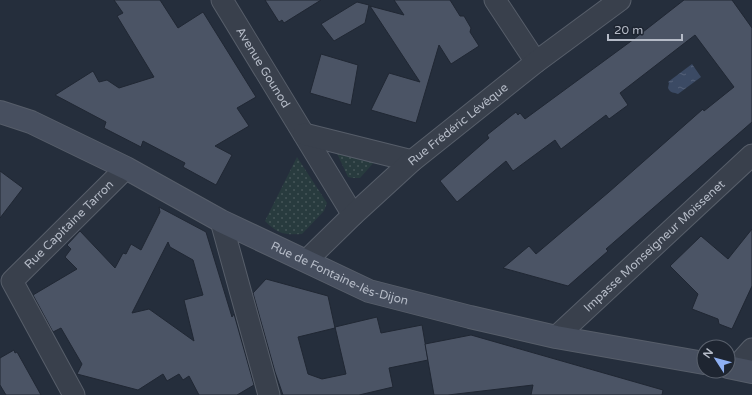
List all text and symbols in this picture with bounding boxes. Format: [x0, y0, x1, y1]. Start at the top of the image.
scale bar [608, 16, 682, 42]
text: 20 m [614, 23, 643, 37]
street label: Avenue Gounod [233, 25, 293, 110]
street label: Rue Frédéric Lévêque [405, 80, 511, 169]
street label: Rue Capitaine Tarron [22, 177, 116, 272]
street label: Impasse Monseigneur Moissenet [581, 177, 728, 315]
street label: Rue de Fontaine-lès-Dijon [269, 239, 410, 308]
north arrow [696, 339, 736, 379]
text: N [700, 346, 716, 361]

